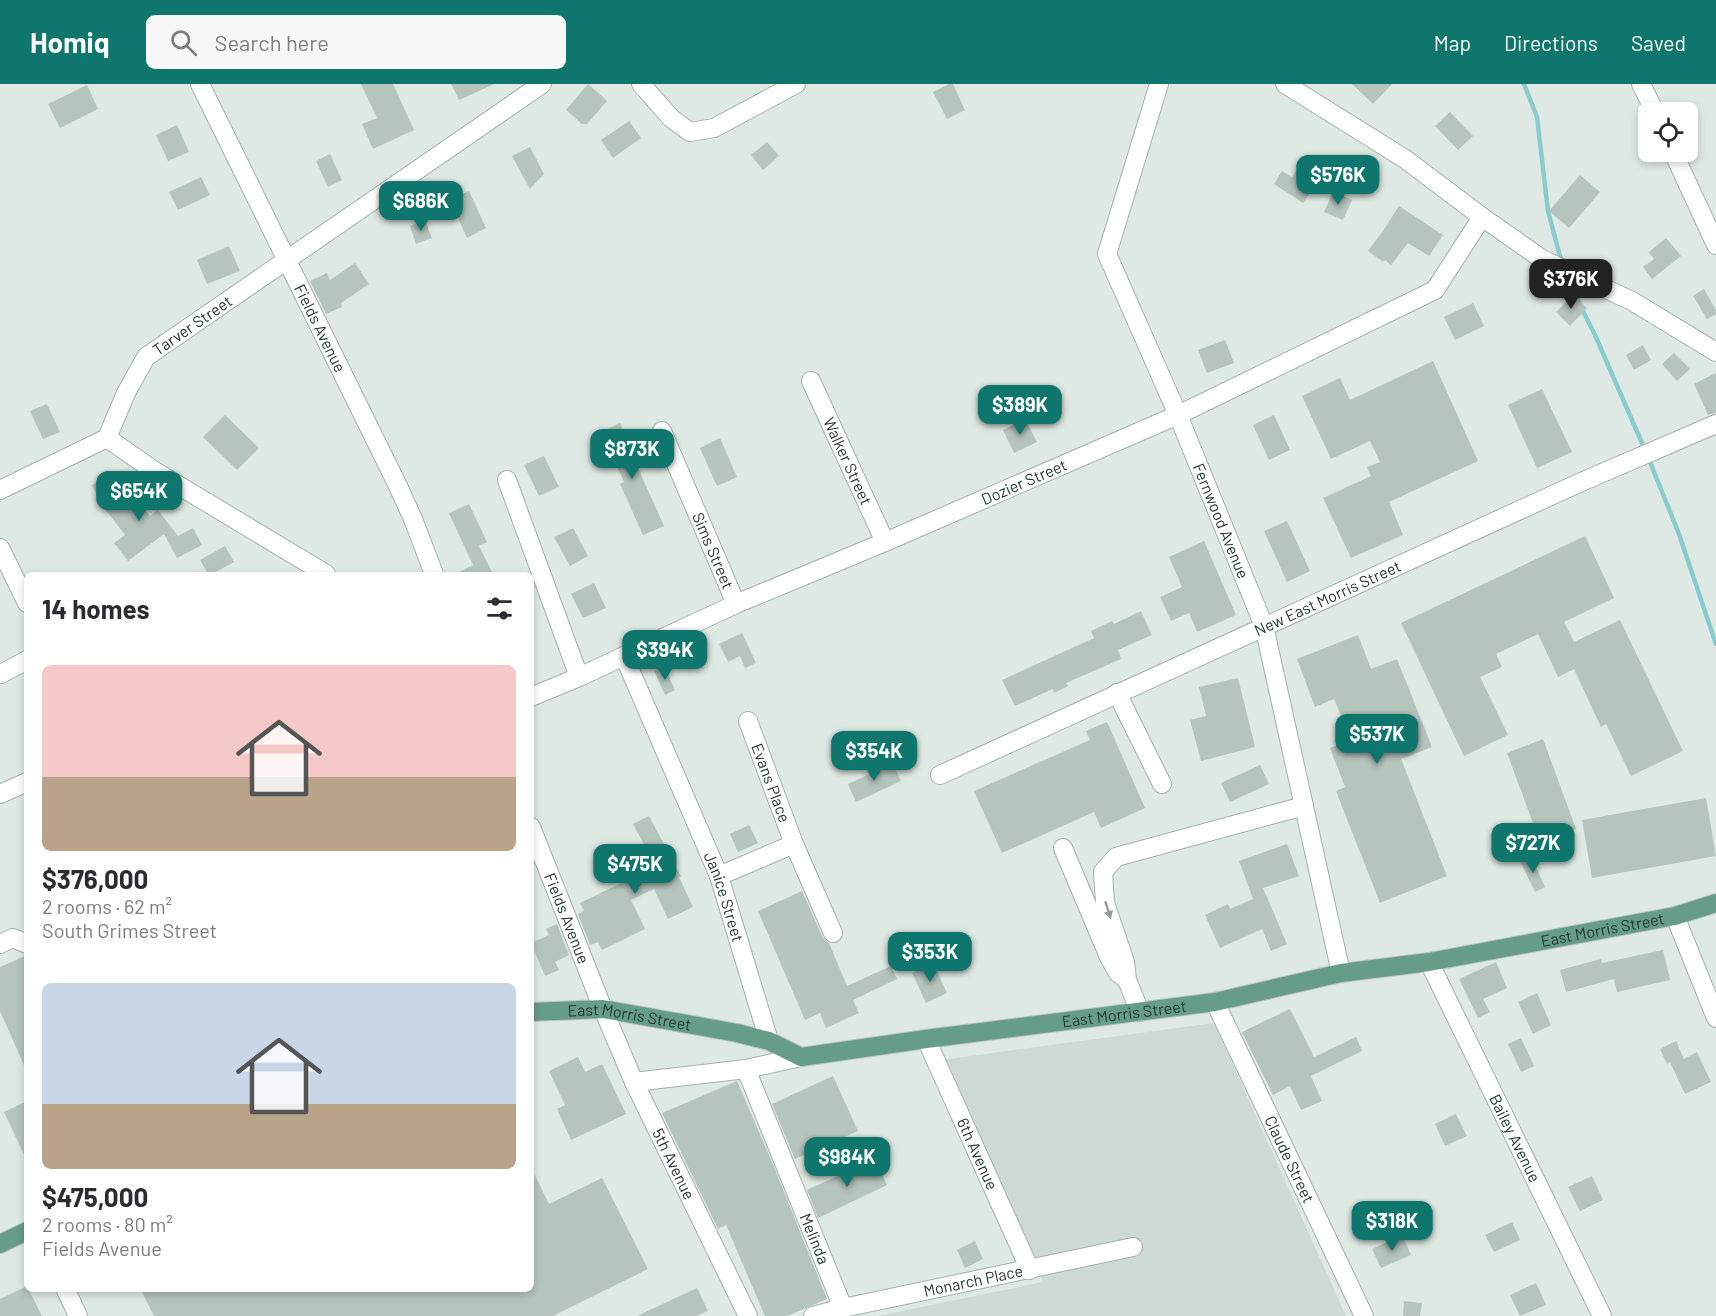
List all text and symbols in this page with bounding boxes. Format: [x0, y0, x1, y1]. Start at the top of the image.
search box [146, 15, 566, 69]
text: Homiq [30, 25, 110, 59]
icon: search [167, 26, 200, 59]
text: Search here [215, 29, 329, 55]
text: Map [1434, 30, 1471, 55]
text: Directions [1504, 30, 1598, 55]
text: Saved [1631, 30, 1686, 55]
map controls [1638, 102, 1698, 162]
button: locate [1638, 102, 1698, 162]
pin: $576K [1296, 155, 1380, 206]
text: $576K [1310, 162, 1366, 186]
pin: $686K [379, 181, 463, 232]
text: $686K [393, 188, 449, 212]
pin: $376K [1529, 259, 1613, 310]
text: $376K [1543, 266, 1599, 290]
street label: Fields Avenue [291, 281, 350, 375]
street label: Tarver Street [149, 291, 235, 359]
pin: $389K [978, 385, 1062, 436]
text: $389K [992, 392, 1048, 416]
street label: Walker Street [820, 414, 877, 508]
pin: $873K [590, 429, 674, 480]
text: $873K [604, 436, 660, 460]
street label: Dozier Street [978, 454, 1069, 508]
street label: Fernwood Avenue [1190, 460, 1254, 581]
pin: $654K [97, 471, 181, 522]
text: $654K [110, 478, 168, 502]
street label: Sims Street [689, 509, 738, 591]
street label: New East Morris Street [1251, 556, 1404, 639]
icon: filters [483, 592, 516, 625]
text: 14 homes [42, 593, 149, 624]
pin: $394K [623, 630, 707, 681]
text: $394K [636, 637, 694, 661]
icon: home [225, 704, 333, 812]
pin: $537K [1335, 714, 1419, 765]
text: $537K [1349, 721, 1405, 745]
pin: $354K [832, 731, 916, 782]
text: $354K [845, 738, 903, 762]
street label: Evans Place [748, 740, 795, 825]
pin: $727K [1491, 823, 1575, 874]
text: $727K [1506, 830, 1561, 854]
pin: $475K [593, 844, 677, 895]
street label: Janice Street [701, 849, 748, 944]
text: $475K [607, 851, 663, 875]
text: $376,000 [42, 863, 148, 894]
street label: Fields Avenue [541, 870, 594, 966]
text: 2 rooms · 62 m² [42, 894, 172, 918]
one-way arrow [1104, 901, 1113, 919]
street label: East Morris Street [1539, 908, 1666, 950]
text: South Grimes Street [42, 918, 217, 942]
pin: $353K [888, 932, 972, 983]
text: $353K [902, 939, 958, 963]
street label: East Morris Street [1061, 996, 1187, 1031]
street label: East Morris Street [567, 999, 693, 1034]
icon: home [225, 1022, 333, 1130]
street label: Bailey Avenue [1486, 1091, 1545, 1185]
street label: Claude Street [1261, 1112, 1319, 1206]
street label: 6th Avenue [954, 1115, 1003, 1193]
street label: 5th Avenue [649, 1125, 700, 1202]
pin: $984K [805, 1137, 889, 1188]
text: $984K [818, 1144, 876, 1168]
text: $475,000 [42, 1181, 148, 1212]
pin: $318K [1350, 1201, 1434, 1252]
text: $318K [1366, 1208, 1418, 1232]
street label: Melinda [796, 1210, 834, 1267]
text: 2 rooms · 80 m² [42, 1212, 173, 1236]
text: Fields Avenue [42, 1236, 162, 1260]
street label: Monarch Place [922, 1260, 1024, 1300]

